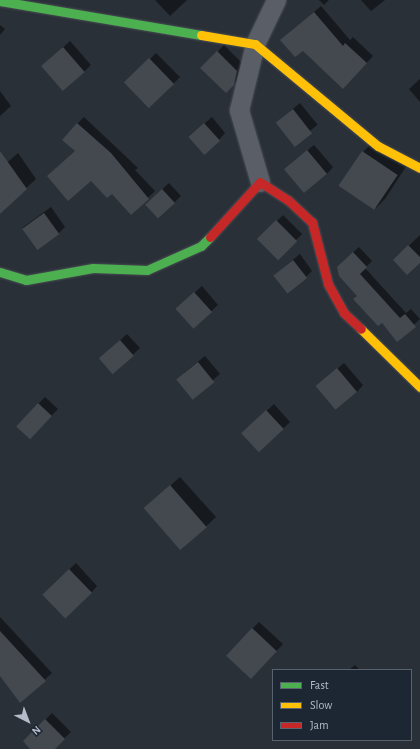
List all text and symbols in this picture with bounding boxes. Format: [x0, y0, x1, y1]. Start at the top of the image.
legend [272, 669, 412, 741]
text: Fast [310, 679, 329, 691]
text: Slow [310, 699, 332, 711]
north arrow [8, 701, 48, 741]
text: Jam [310, 719, 329, 731]
text: N [30, 724, 43, 737]

